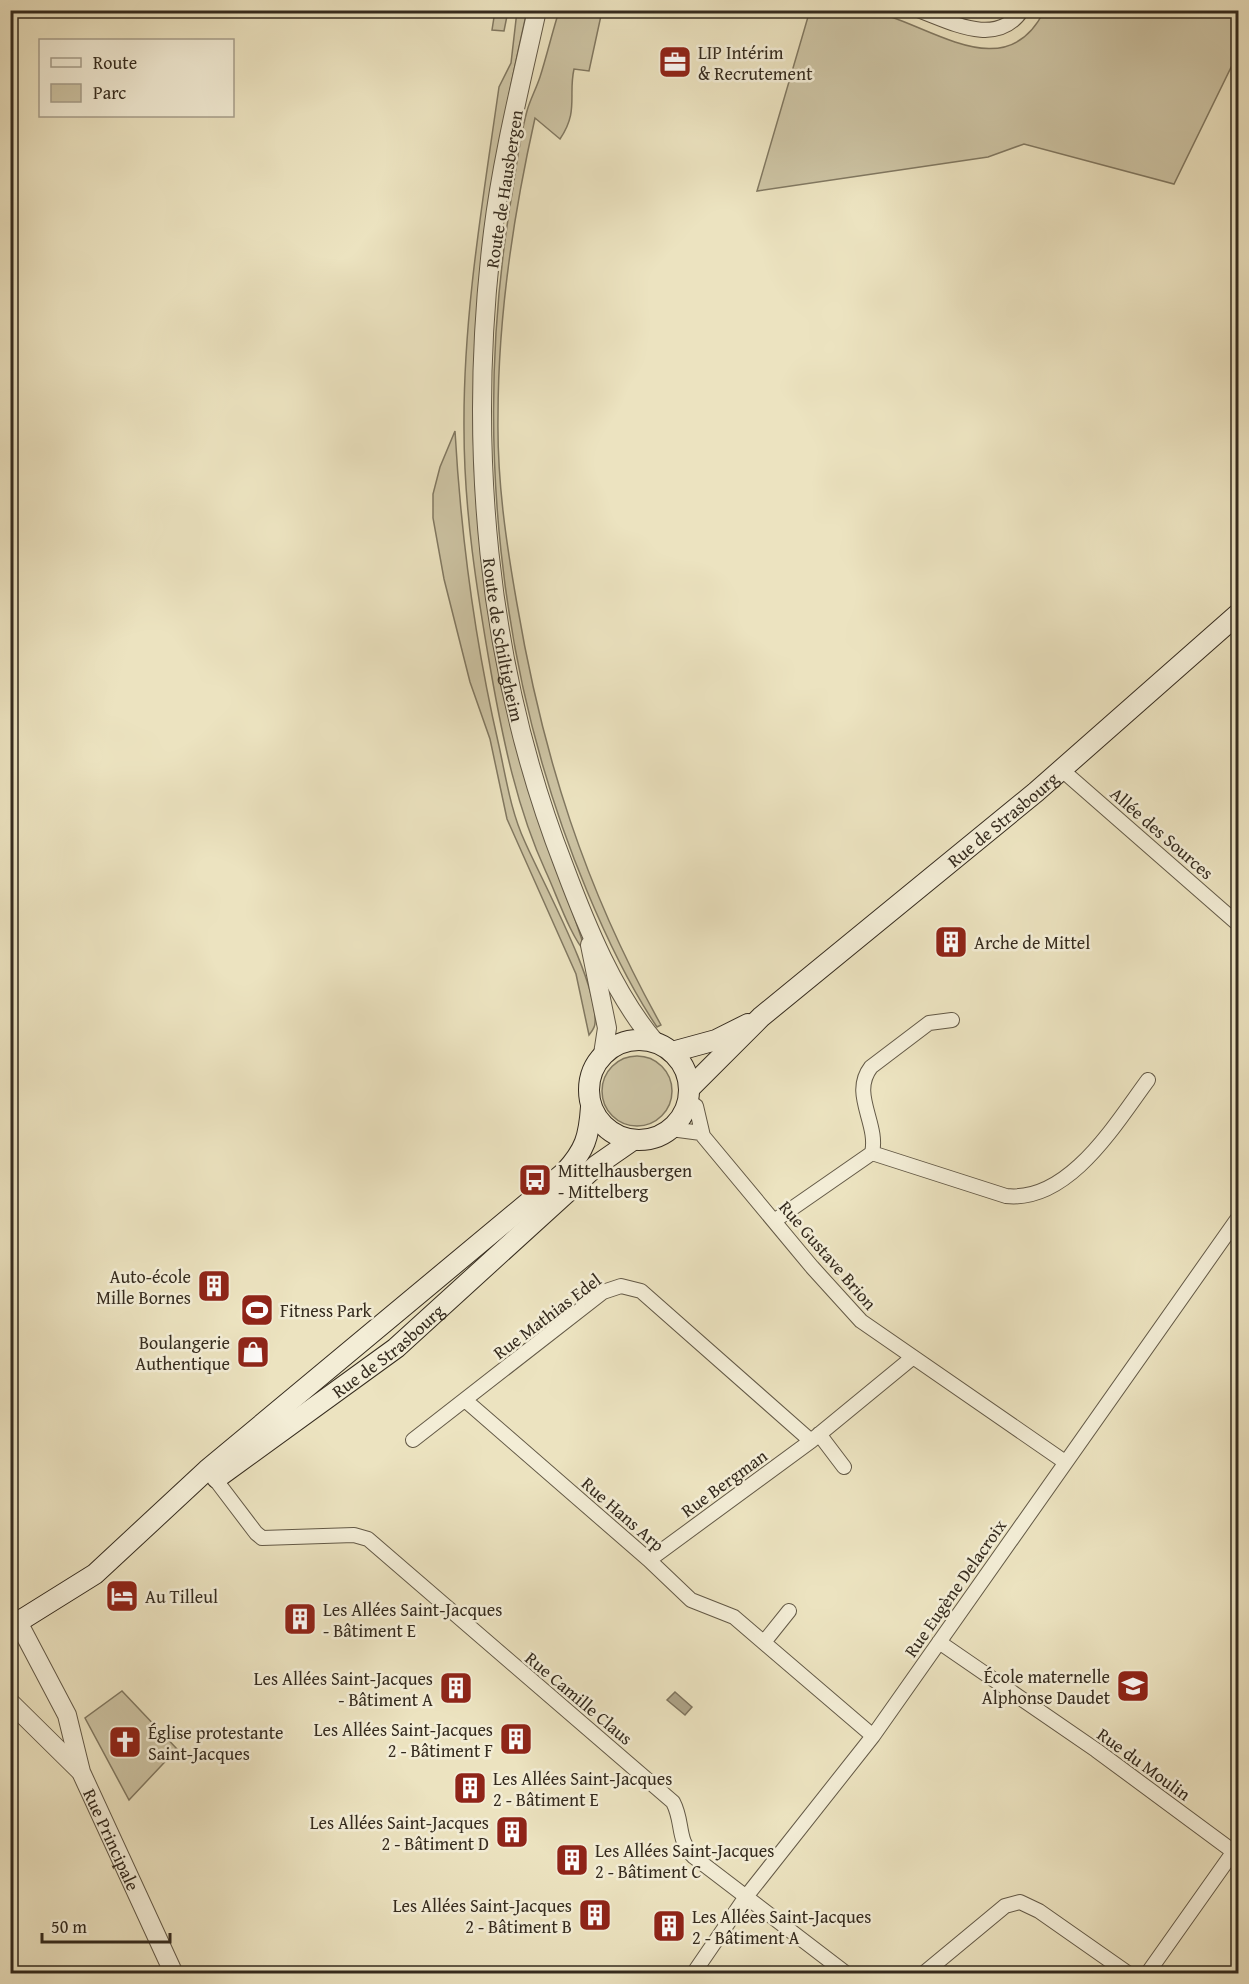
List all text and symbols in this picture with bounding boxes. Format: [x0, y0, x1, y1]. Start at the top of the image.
legend [39, 39, 234, 117]
place label: LIP Intérim & Recrutement [698, 39, 813, 87]
office icon: LIP Intérim & Recrutement [657, 44, 693, 80]
text: Route [93, 49, 137, 76]
text: Parc [93, 79, 126, 106]
street label: Route de Hausbergen [478, 108, 530, 270]
street label: Route de Schiltigheim [477, 557, 532, 724]
street label: Rue de Strasbourg [941, 765, 1064, 873]
street label: Allée des Sources [1104, 780, 1220, 886]
building icon: Arche de Mittel [933, 924, 969, 960]
place label: Arche de Mittel [974, 929, 1090, 956]
place label: Mittelhausbergen - Mittelberg [558, 1157, 692, 1205]
bus stop icon: Mittelhausbergen - Mittelberg [517, 1162, 553, 1198]
street label: Rue Gustave Brion [773, 1194, 883, 1316]
place label: Auto-école Mille Bornes [96, 1263, 191, 1311]
street label: Rue Mathias Edel [487, 1266, 607, 1366]
building icon: Auto-école Mille Bornes [196, 1268, 232, 1304]
sports icon: Fitness Park [239, 1292, 275, 1328]
place label: Fitness Park [280, 1297, 373, 1324]
street label: Rue de Strasbourg [326, 1297, 450, 1404]
place label: Boulangerie Authentique [135, 1329, 230, 1377]
shop icon: Boulangerie Authentique [235, 1334, 271, 1370]
street label: Rue Bergman [675, 1442, 773, 1524]
street label: Rue Hans Arp [576, 1470, 671, 1558]
street label: Rue Eugène Delacroix [897, 1513, 1013, 1662]
hotel icon: Au Tilleul [104, 1578, 140, 1614]
place label: Au Tilleul [145, 1583, 218, 1610]
place label: Les Allées Saint-Jacques - Bâtiment E [323, 1596, 502, 1644]
building icon: Les Allées Saint-Jacques - Bâtiment E [282, 1601, 318, 1637]
street label: Rue Camille Claus [519, 1645, 639, 1751]
place label: École maternelle Alphonse Daudet [982, 1663, 1111, 1711]
place label: Les Allées Saint-Jacques - Bâtiment A [254, 1665, 433, 1713]
school or university icon: École maternelle Alphonse Daudet [1115, 1668, 1151, 1704]
building icon: Les Allées Saint-Jacques - Bâtiment A [438, 1670, 474, 1706]
place label: Les Allées Saint-Jacques 2 - Bâtiment F [314, 1716, 493, 1764]
place label: Église protestante Saint-Jacques [148, 1719, 283, 1767]
building icon: Les Allées Saint-Jacques 2 - Bâtiment F [498, 1721, 534, 1757]
street label: Rue du Moulin [1092, 1721, 1196, 1807]
church icon: Église protestante Saint-Jacques [107, 1724, 143, 1760]
place label: Les Allées Saint-Jacques 2 - Bâtiment E [493, 1765, 672, 1813]
building icon: Les Allées Saint-Jacques 2 - Bâtiment E [452, 1770, 488, 1806]
street label: Rue Principale [77, 1784, 147, 1895]
place label: Les Allées Saint-Jacques 2 - Bâtiment D [310, 1809, 489, 1857]
building icon: Les Allées Saint-Jacques 2 - Bâtiment D [494, 1814, 530, 1850]
place label: Les Allées Saint-Jacques 2 - Bâtiment C [595, 1837, 774, 1885]
building icon: Les Allées Saint-Jacques 2 - Bâtiment C [554, 1842, 590, 1878]
place label: Les Allées Saint-Jacques 2 - Bâtiment B [393, 1892, 572, 1940]
building icon: Les Allées Saint-Jacques 2 - Bâtiment B [577, 1897, 613, 1933]
place label: Les Allées Saint-Jacques 2 - Bâtiment A [692, 1903, 871, 1951]
scale bar [42, 1906, 170, 1944]
building icon: Les Allées Saint-Jacques 2 - Bâtiment A [651, 1908, 687, 1944]
text: 50 m [51, 1913, 87, 1940]

